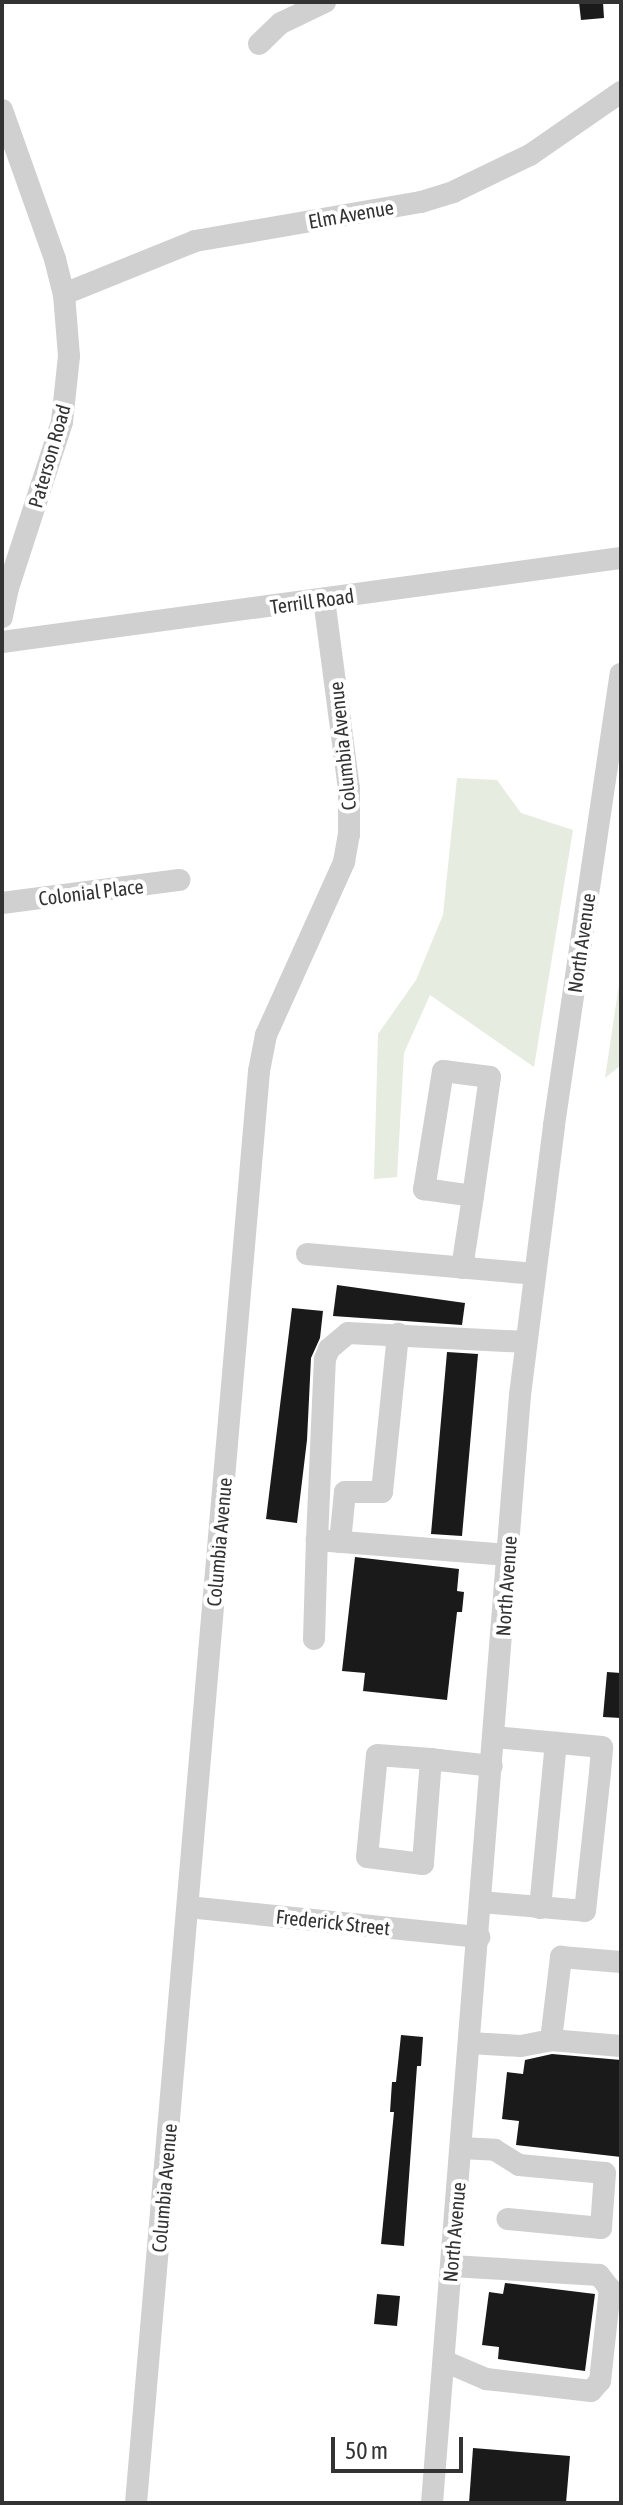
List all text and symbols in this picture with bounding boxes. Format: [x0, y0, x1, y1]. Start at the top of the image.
street label: Elm Avenue [306, 195, 396, 233]
street label: Paterson Road [23, 402, 75, 510]
street label: Terrill Road [268, 583, 356, 619]
street label: Columbia Avenue [323, 680, 361, 812]
street label: Colonial Place [37, 874, 145, 910]
street label: North Avenue [562, 892, 600, 994]
street label: Columbia Avenue [201, 1477, 237, 1607]
street label: North Avenue [491, 1535, 521, 1637]
street label: Frederick Street [275, 1904, 391, 1940]
street label: Columbia Avenue [146, 2123, 182, 2253]
street label: North Avenue [438, 2181, 470, 2283]
scale bar [335, 2421, 467, 2471]
text: 50 m [345, 2437, 388, 2464]

